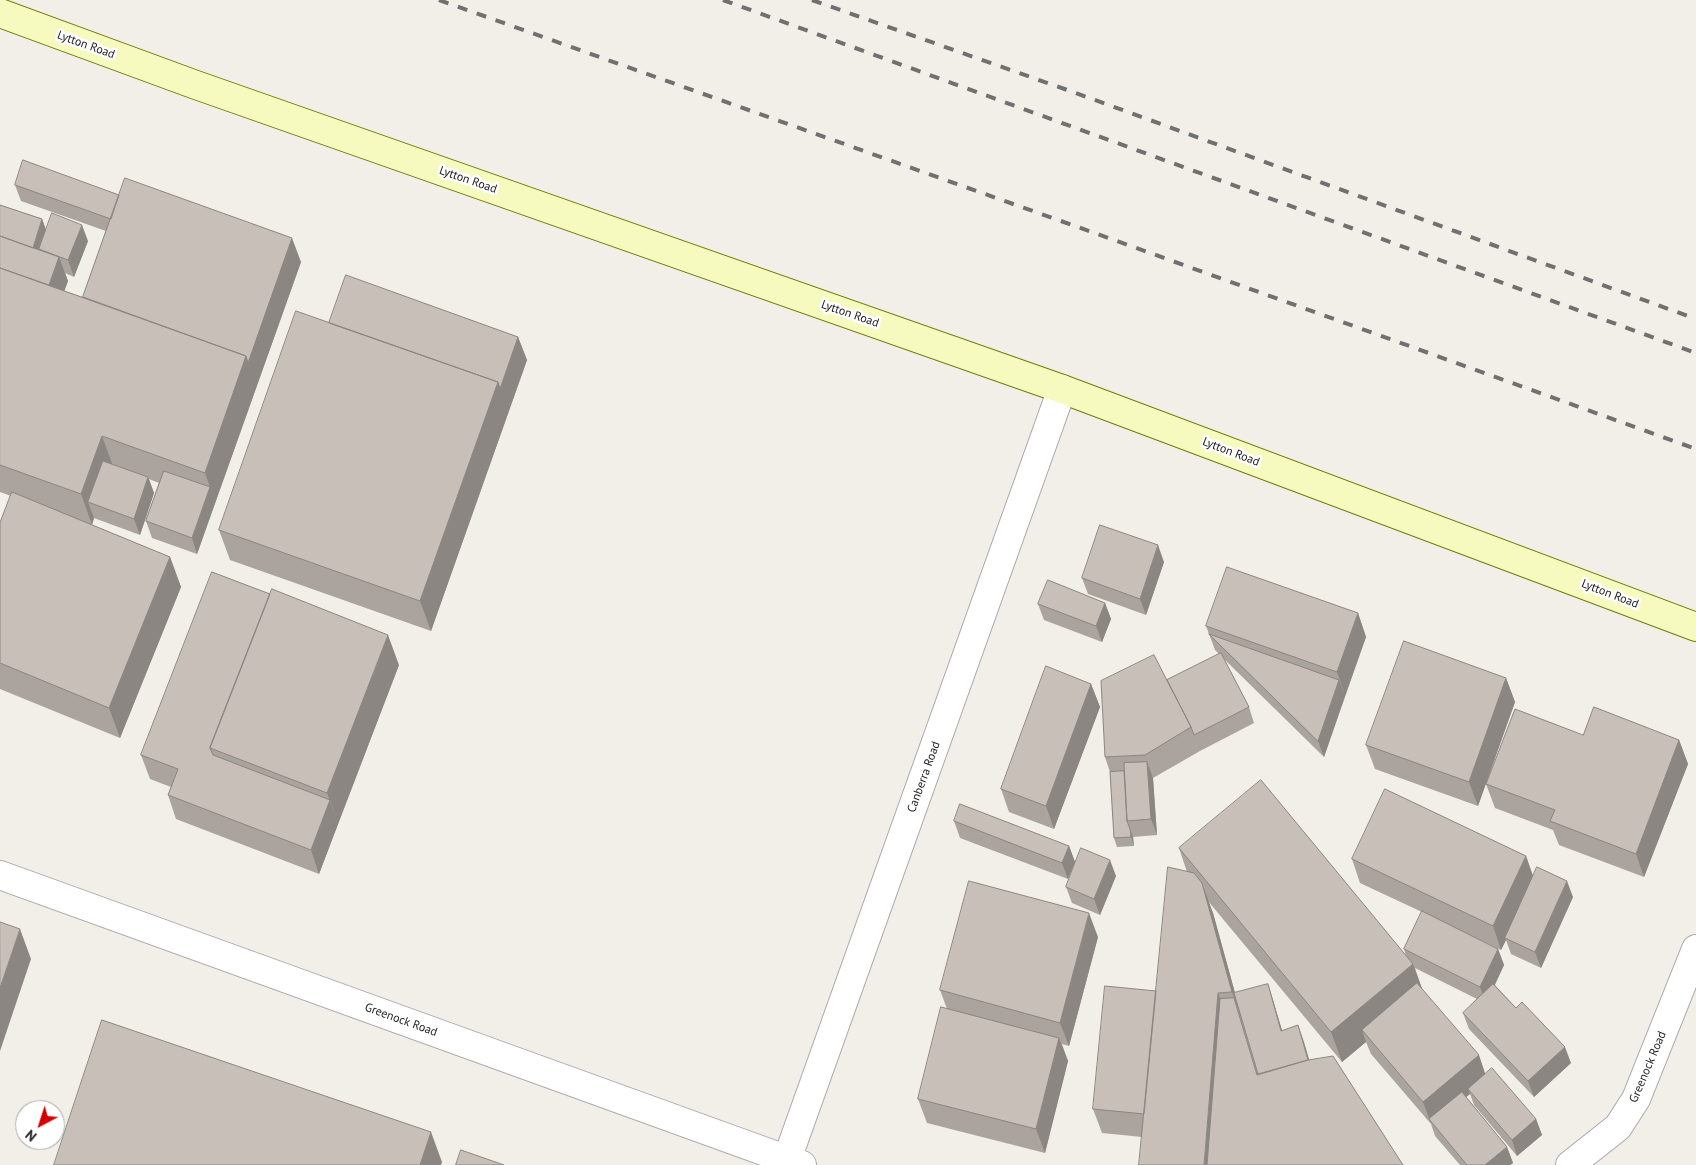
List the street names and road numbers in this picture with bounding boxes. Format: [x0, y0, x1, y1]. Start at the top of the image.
street label: Lytton Road [55, 28, 117, 62]
street label: Lytton Road [437, 163, 499, 197]
street label: Lytton Road [819, 297, 881, 331]
street label: Lytton Road [1200, 434, 1262, 470]
street label: Lytton Road [1579, 576, 1641, 612]
street label: Canberra Road [905, 740, 943, 814]
street label: Greenock Road [363, 1000, 439, 1040]
street label: Greenock Road [1626, 1029, 1670, 1105]

